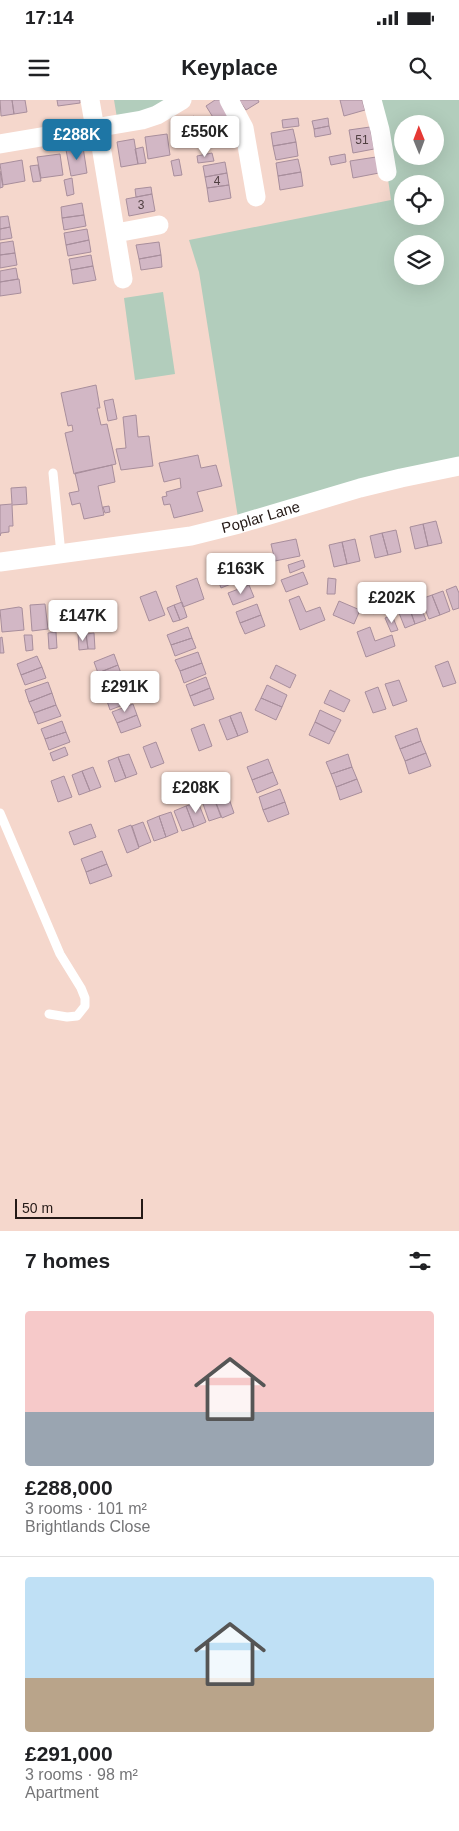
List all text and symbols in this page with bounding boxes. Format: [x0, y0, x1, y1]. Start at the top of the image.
text: 17:14 [25, 7, 74, 28]
icon: menu [25, 54, 53, 82]
icon: search [406, 54, 434, 82]
text: Keyplace [181, 55, 278, 80]
pin: £550K [170, 115, 240, 158]
north arrow [394, 115, 444, 165]
map controls [394, 115, 444, 285]
pin: £288K [42, 118, 112, 161]
text: £550K [181, 123, 229, 140]
text: £288K [53, 126, 101, 143]
house number: 51 [355, 133, 369, 147]
house number: 4 [214, 174, 221, 188]
button: locate [394, 175, 444, 225]
house number: 3 [138, 198, 145, 212]
button: layers [394, 235, 444, 285]
street label: Poplar Lane [220, 497, 302, 536]
pin: £163K [206, 552, 276, 595]
text: £163K [217, 560, 265, 577]
pin: £202K [357, 582, 427, 624]
text: £202K [368, 589, 416, 606]
pin: £147K [48, 600, 118, 642]
text: £147K [59, 607, 107, 624]
pin: £291K [90, 670, 160, 713]
text: £291K [101, 678, 149, 695]
pin: £208K [161, 772, 231, 814]
text: £208K [172, 779, 220, 796]
scale bar [15, 1196, 142, 1219]
text: 50 m [22, 1200, 53, 1216]
icon: filters [406, 1247, 434, 1275]
text: 7 homes [25, 1249, 110, 1272]
icon: home [185, 1344, 275, 1434]
text: £288,000 [25, 1476, 113, 1499]
text: 3 rooms · 101 m² [25, 1500, 147, 1517]
text: Brightlands Close [25, 1518, 150, 1535]
icon: home [185, 1609, 275, 1699]
text: £291,000 [25, 1742, 113, 1765]
text: 3 rooms · 98 m² [25, 1766, 138, 1783]
text: Apartment [25, 1784, 99, 1801]

